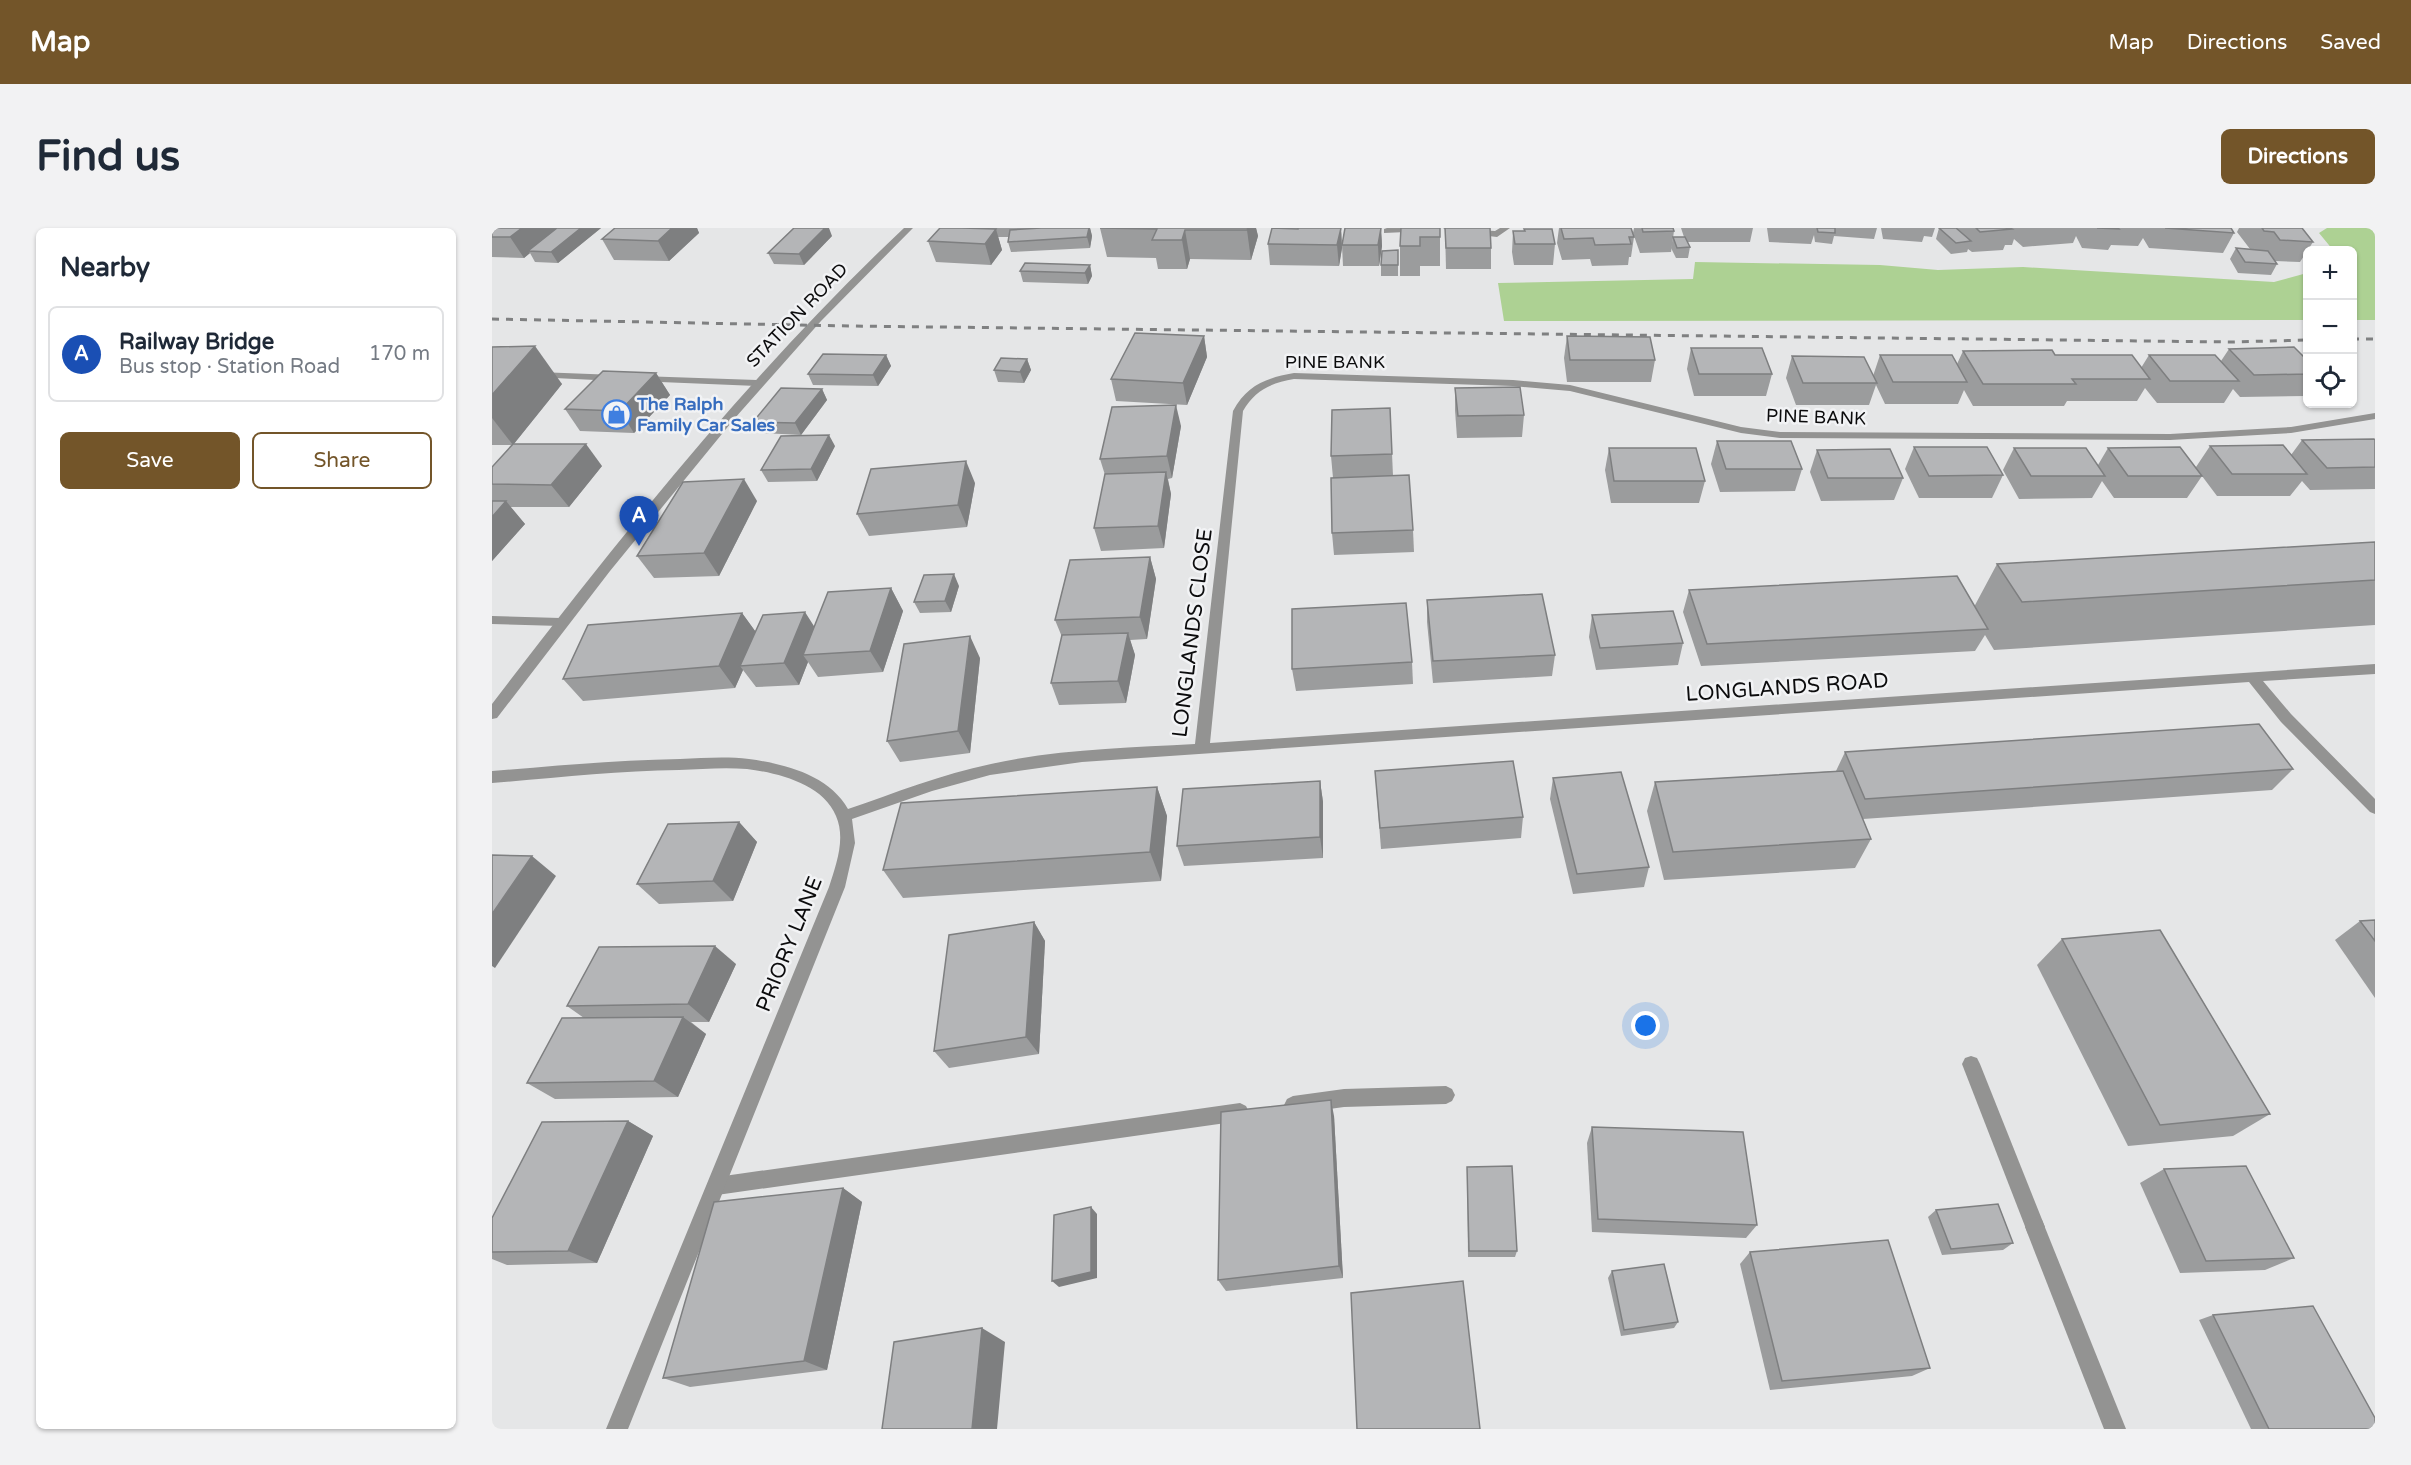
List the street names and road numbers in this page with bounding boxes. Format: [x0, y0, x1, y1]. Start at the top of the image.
street label: STATION ROAD [742, 258, 852, 372]
street label: PINE BANK [1285, 351, 1385, 373]
street label: PINE BANK [1766, 404, 1866, 430]
street label: LONGLANDS CLOSE [1167, 527, 1218, 739]
street label: LONGLANDS ROAD [1685, 668, 1889, 707]
street label: PRIORY LANE [751, 873, 828, 1015]

